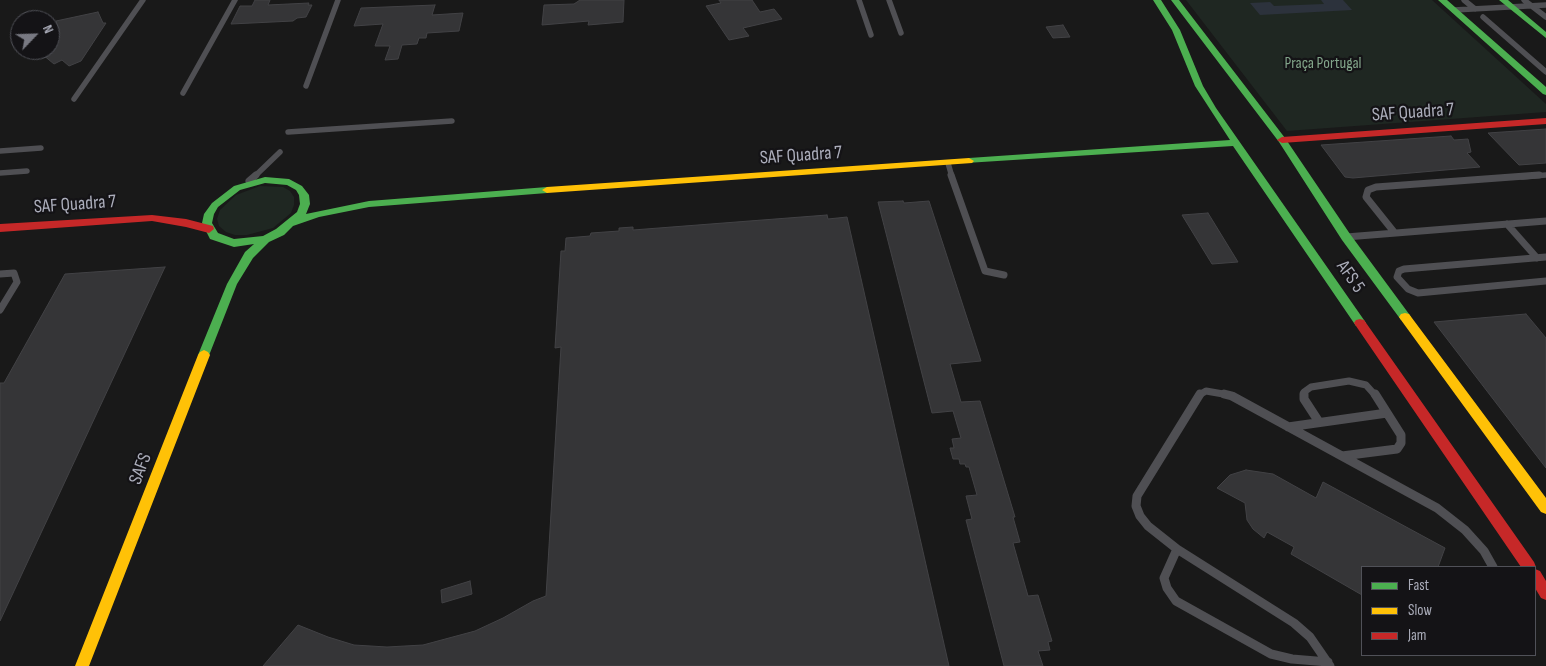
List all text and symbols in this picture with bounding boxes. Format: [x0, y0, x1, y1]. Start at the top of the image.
north arrow [10, 10, 60, 60]
text: N [39, 22, 58, 36]
park label: Praça Portugal [1284, 54, 1362, 74]
street label: SAF Quadra 7 [1371, 99, 1455, 127]
street label: SAF Quadra 7 [759, 142, 843, 170]
street label: SAF Quadra 7 [33, 191, 117, 219]
street label: AFS 5 [1331, 257, 1369, 297]
street label: SAFS [125, 450, 157, 488]
legend [1361, 566, 1536, 656]
text: Fast [1408, 576, 1429, 595]
text: Slow [1408, 601, 1432, 620]
text: Jam [1408, 626, 1426, 645]

